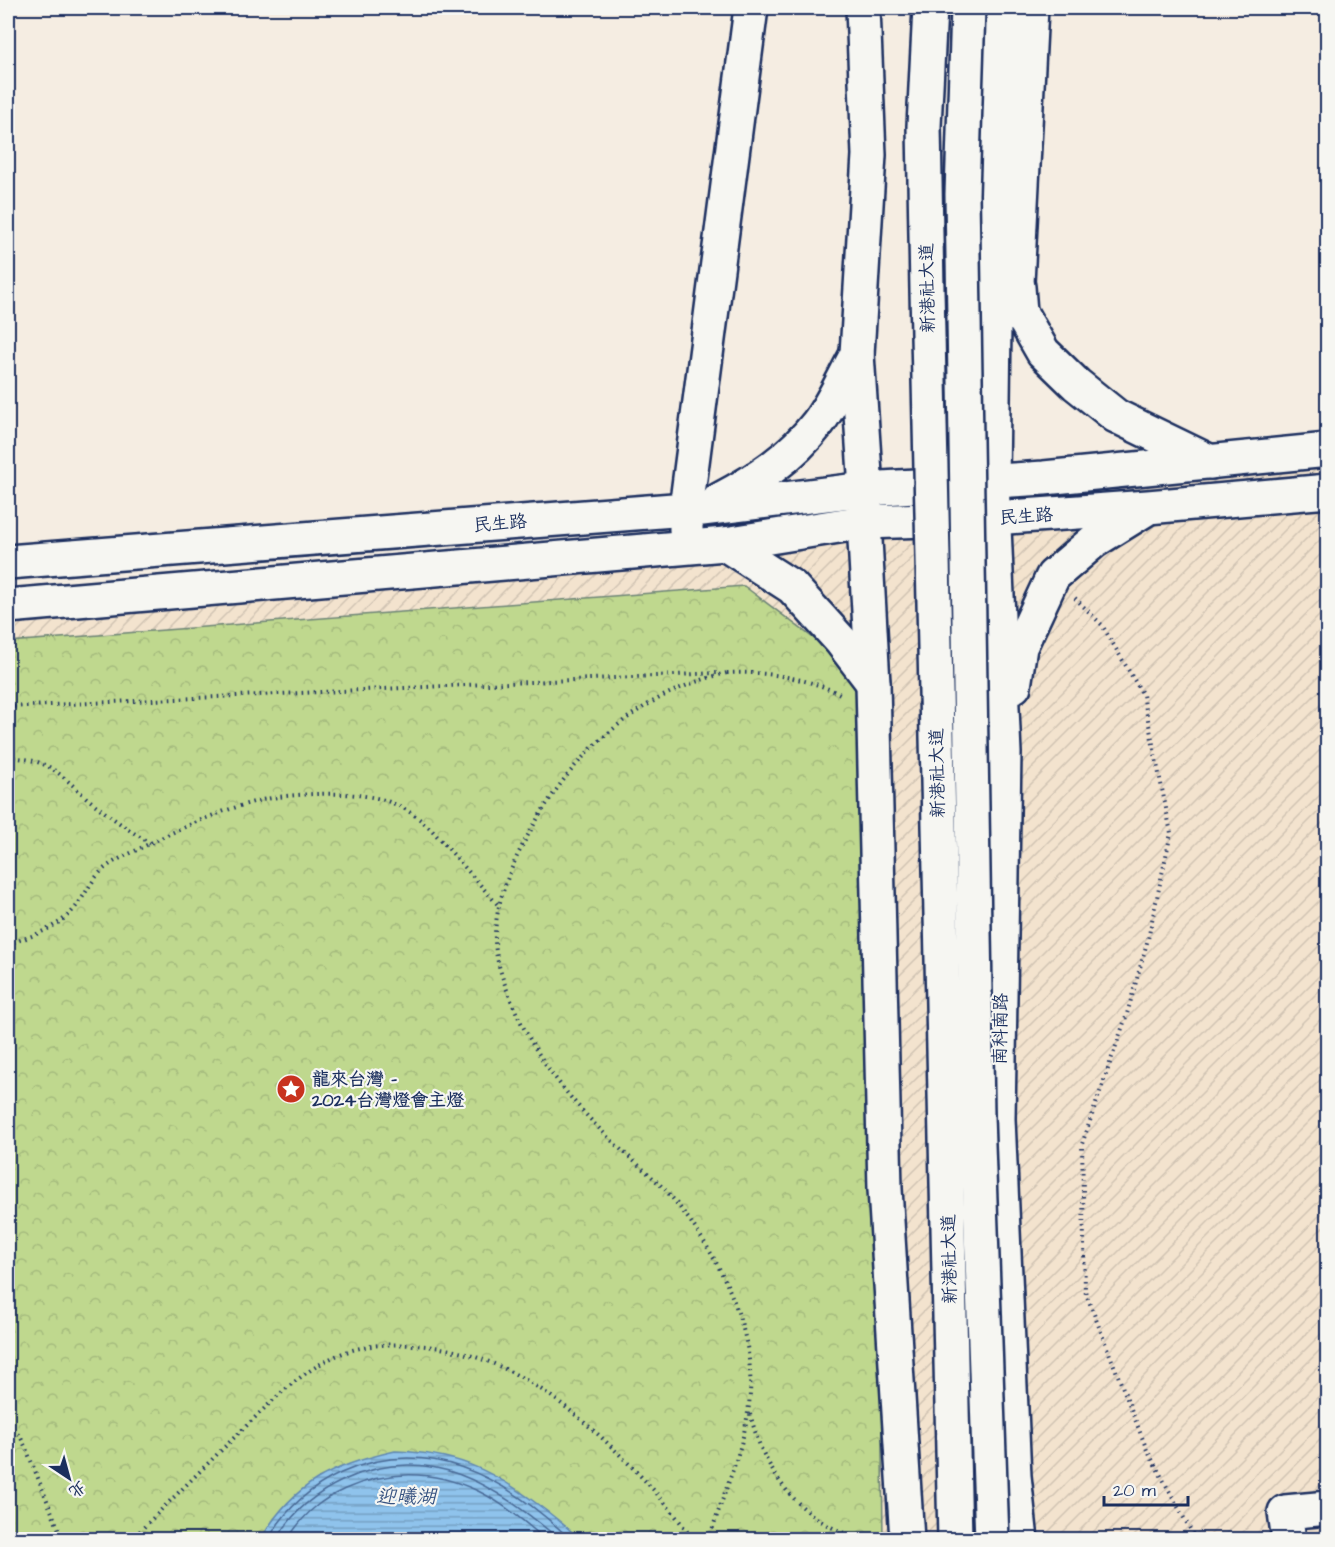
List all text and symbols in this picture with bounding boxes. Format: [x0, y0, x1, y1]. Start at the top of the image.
street label: 新港社大道 [914, 243, 941, 333]
street label: 民生路 [998, 502, 1054, 531]
street label: 民生路 [472, 509, 528, 538]
street label: 新港社大道 [924, 728, 951, 818]
street label: 南科南路 [987, 993, 1014, 1065]
place label: 龍來台灣 - 2024台灣燈會主燈 [311, 1067, 464, 1113]
place icon: 龍來台灣 - 2024台灣燈會主燈 [275, 1073, 307, 1105]
street label: 新港社大道 [936, 1214, 963, 1304]
north arrow [39, 1448, 99, 1508]
scale bar [1104, 1469, 1188, 1507]
text: 北 [64, 1476, 90, 1503]
text: 20 m [1113, 1478, 1156, 1503]
water label: 迎曦湖 [376, 1483, 438, 1511]

